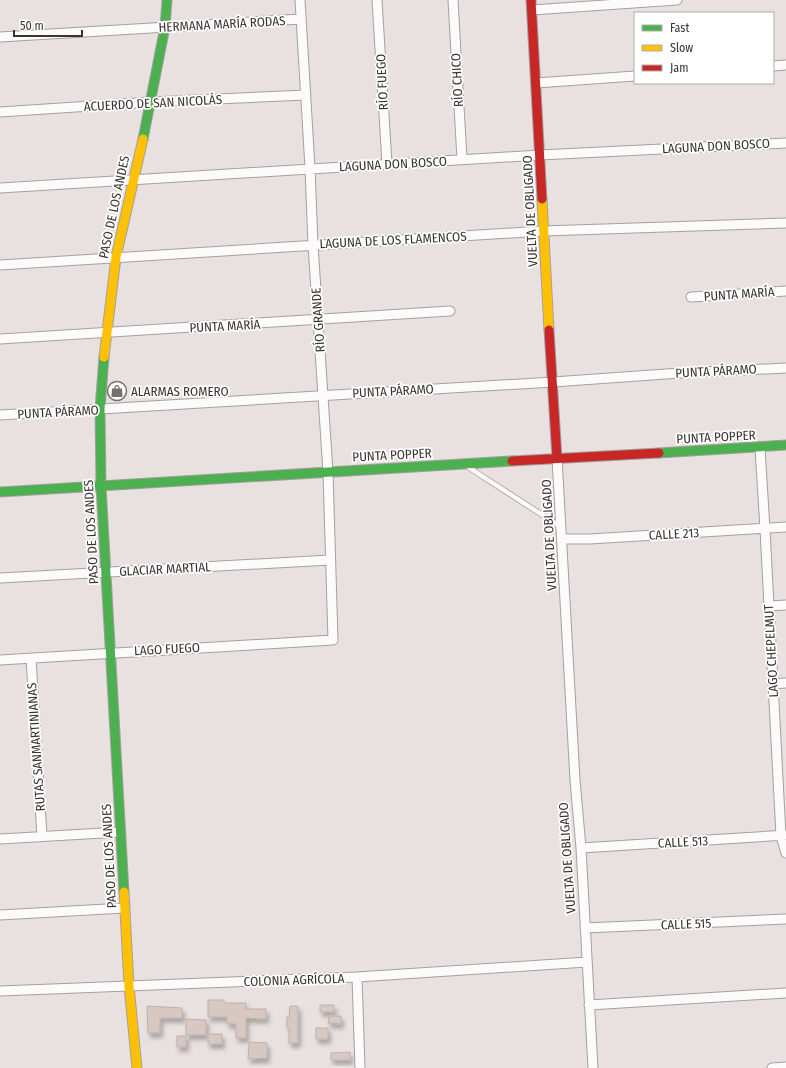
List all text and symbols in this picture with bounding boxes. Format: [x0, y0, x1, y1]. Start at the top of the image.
scale bar [14, 12, 82, 38]
legend [634, 12, 774, 84]
street label: HERMANA MARÍA RODAS [158, 13, 286, 35]
text: 50 m [20, 19, 44, 33]
text: Fast [670, 21, 689, 35]
text: Slow [670, 41, 693, 55]
street label: RÍO FUEGO [373, 53, 391, 111]
street label: RÍO CHICO [448, 53, 466, 107]
text: Jam [670, 61, 688, 75]
street label: ACUERDO DE SAN NICOLÁS [83, 92, 223, 114]
street label: LAGUNA DON BOSCO [662, 136, 770, 156]
street label: PASO DE LOS ANDES [96, 154, 132, 260]
street label: LAGUNA DON BOSCO [339, 154, 447, 174]
street label: VUELTA DE OBLIGADO [520, 155, 540, 267]
street label: LAGUNA DE LOS FLAMENCOS [319, 229, 467, 251]
street label: PUNTA MARÍA [703, 284, 775, 304]
street label: RÍO GRANDE [308, 287, 328, 353]
street label: PUNTA MARÍA [189, 317, 261, 335]
street label: PUNTA PÁRAMO [675, 361, 757, 381]
shop icon: ALARMAS ROMERO [106, 380, 128, 402]
street label: PUNTA PÁRAMO [352, 381, 434, 401]
place label: ALARMAS ROMERO [131, 384, 229, 399]
street label: PUNTA PÁRAMO [17, 402, 99, 422]
street label: PUNTA POPPER [676, 427, 756, 447]
street label: PUNTA POPPER [352, 445, 432, 465]
street label: PASO DE LOS ANDES [81, 479, 101, 585]
street label: VUELTA DE OBLIGADO [539, 479, 559, 591]
street label: CALLE 213 [648, 525, 700, 543]
street label: GLACIAR MARTIAL [119, 559, 211, 579]
street label: LAGO CHEPELMUT [761, 604, 781, 698]
street label: LAGO FUEGO [134, 640, 200, 658]
street label: RUTAS SANMARTINIANAS [24, 682, 48, 812]
street label: VUELTA DE OBLIGADO [556, 802, 578, 914]
street label: PASO DE LOS ANDES [99, 803, 119, 909]
street label: CALLE 513 [657, 833, 709, 851]
street label: CALLE 515 [661, 916, 712, 932]
street label: COLONIA AGRÍCOLA [243, 971, 345, 989]

